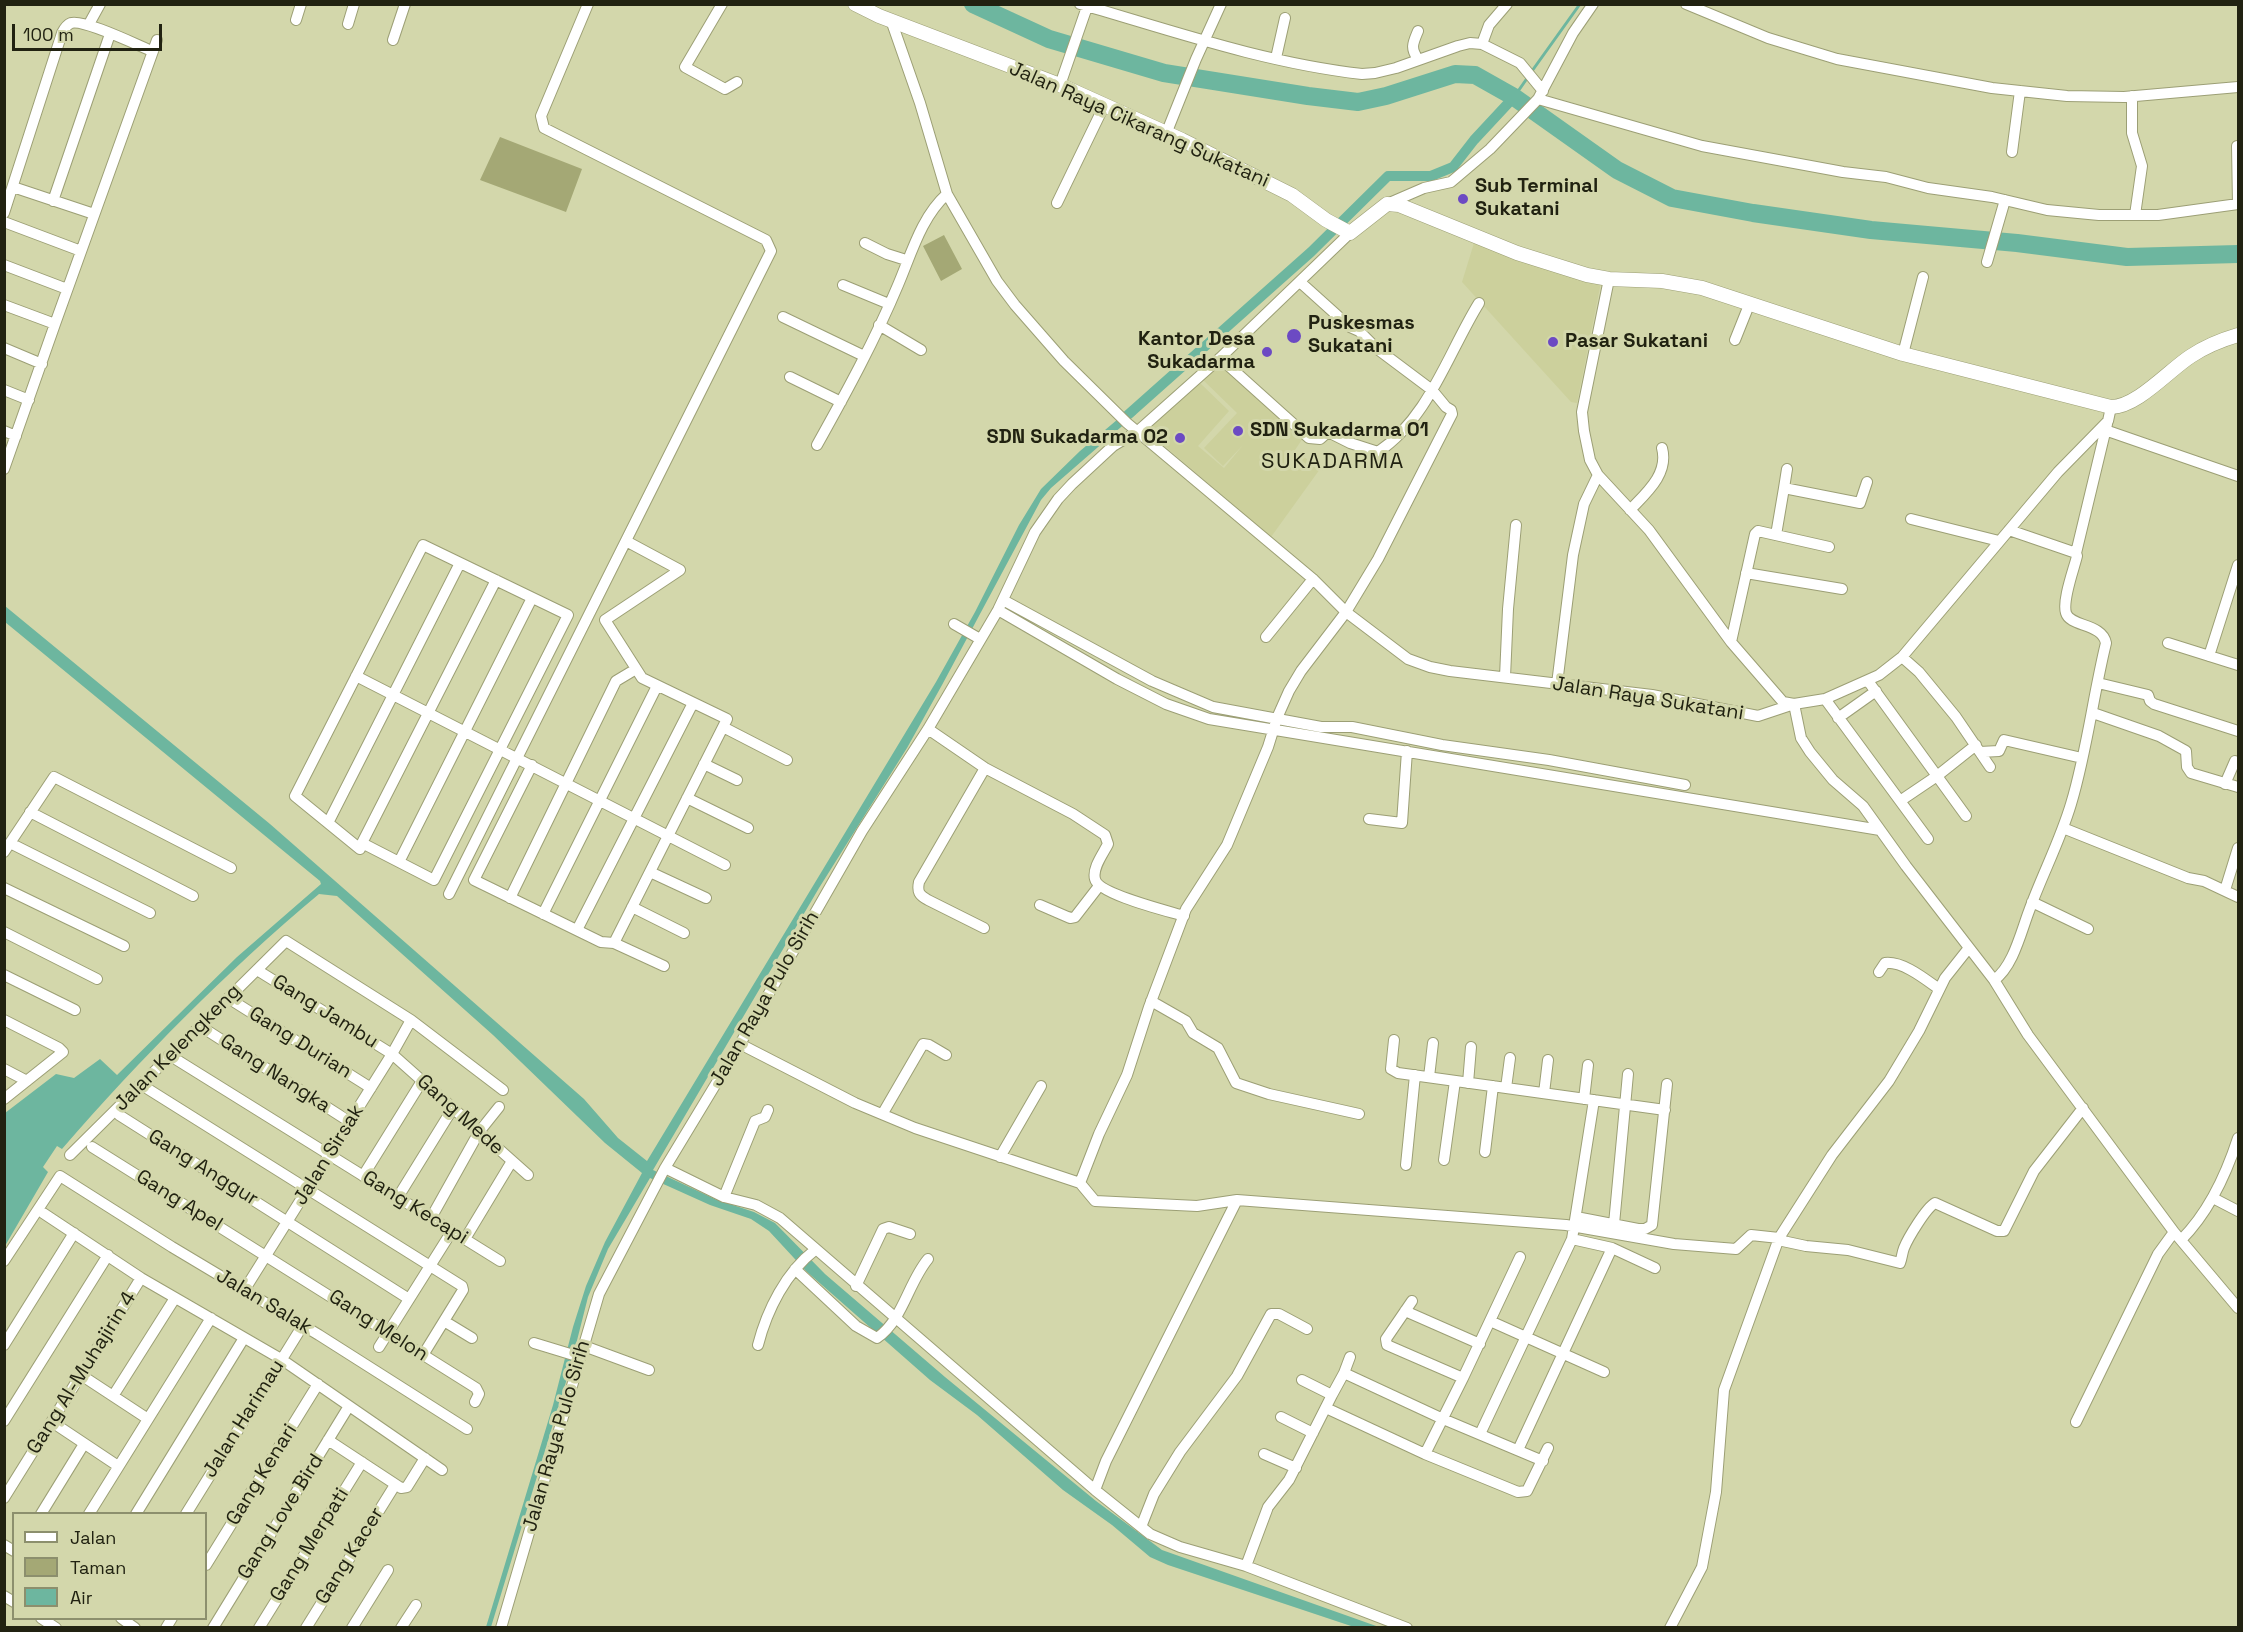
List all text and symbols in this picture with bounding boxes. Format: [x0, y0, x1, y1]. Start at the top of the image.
scale bar [15, 12, 165, 50]
text: 100 m [23, 23, 74, 46]
street label: Jalan Raya Cikarang Sukatani [1005, 57, 1273, 193]
place label: Sub Terminal Sukatani [1475, 175, 1598, 222]
marker: Sub Terminal Sukatani [1456, 192, 1470, 206]
place label: Puskesmas Sukatani [1308, 312, 1415, 359]
marker: Puskesmas Sukatani [1285, 327, 1303, 345]
place label: Kantor Desa Sukadarma [1138, 328, 1255, 375]
place label: Pasar Sukatani [1565, 330, 1708, 354]
marker: Pasar Sukatani [1546, 335, 1560, 349]
marker: Kantor Desa Sukadarma [1260, 345, 1274, 359]
place label: SDN Sukadarma 01 [1250, 419, 1429, 443]
marker: SDN Sukadarma 01 [1231, 424, 1245, 438]
place label: SDN Sukadarma 02 [986, 426, 1168, 450]
marker: SDN Sukadarma 02 [1173, 431, 1187, 445]
district label: SUKADARMA [1261, 449, 1405, 475]
street label: Jalan Raya Sukatani [1551, 672, 1745, 726]
street label: Jalan Raya Pulo Sirih [705, 907, 825, 1091]
street label: Gang Jambu [268, 970, 382, 1054]
street label: Jalan Kelengkeng [110, 980, 246, 1116]
street label: Gang Durian [244, 1002, 356, 1084]
street label: Gang Nangka [215, 1029, 335, 1119]
street label: Gang Mede [412, 1070, 508, 1160]
street label: Jalan Sirsak [289, 1100, 369, 1210]
street label: Gang Anggur [144, 1125, 262, 1211]
street label: Gang Apel [131, 1165, 227, 1237]
street label: Gang Kecapi [358, 1166, 472, 1250]
street label: Jalan Salak [212, 1264, 316, 1340]
street label: Gang Melon [324, 1285, 432, 1367]
street label: Gang Al-Muhajirin 4 [22, 1287, 142, 1459]
street label: Jalan Raya Pulo Sirih [518, 1338, 596, 1534]
street label: Jalan Harimau [198, 1356, 290, 1482]
street label: Gang Kenari [221, 1420, 303, 1530]
street label: Gang Love Bird [233, 1450, 329, 1584]
street label: Gang Merpati [266, 1484, 354, 1606]
street label: Gang Kacer [311, 1503, 389, 1609]
legend [12, 1512, 207, 1620]
text: Jalan [70, 1526, 116, 1549]
text: Taman [70, 1556, 126, 1579]
text: Air [70, 1586, 93, 1609]

